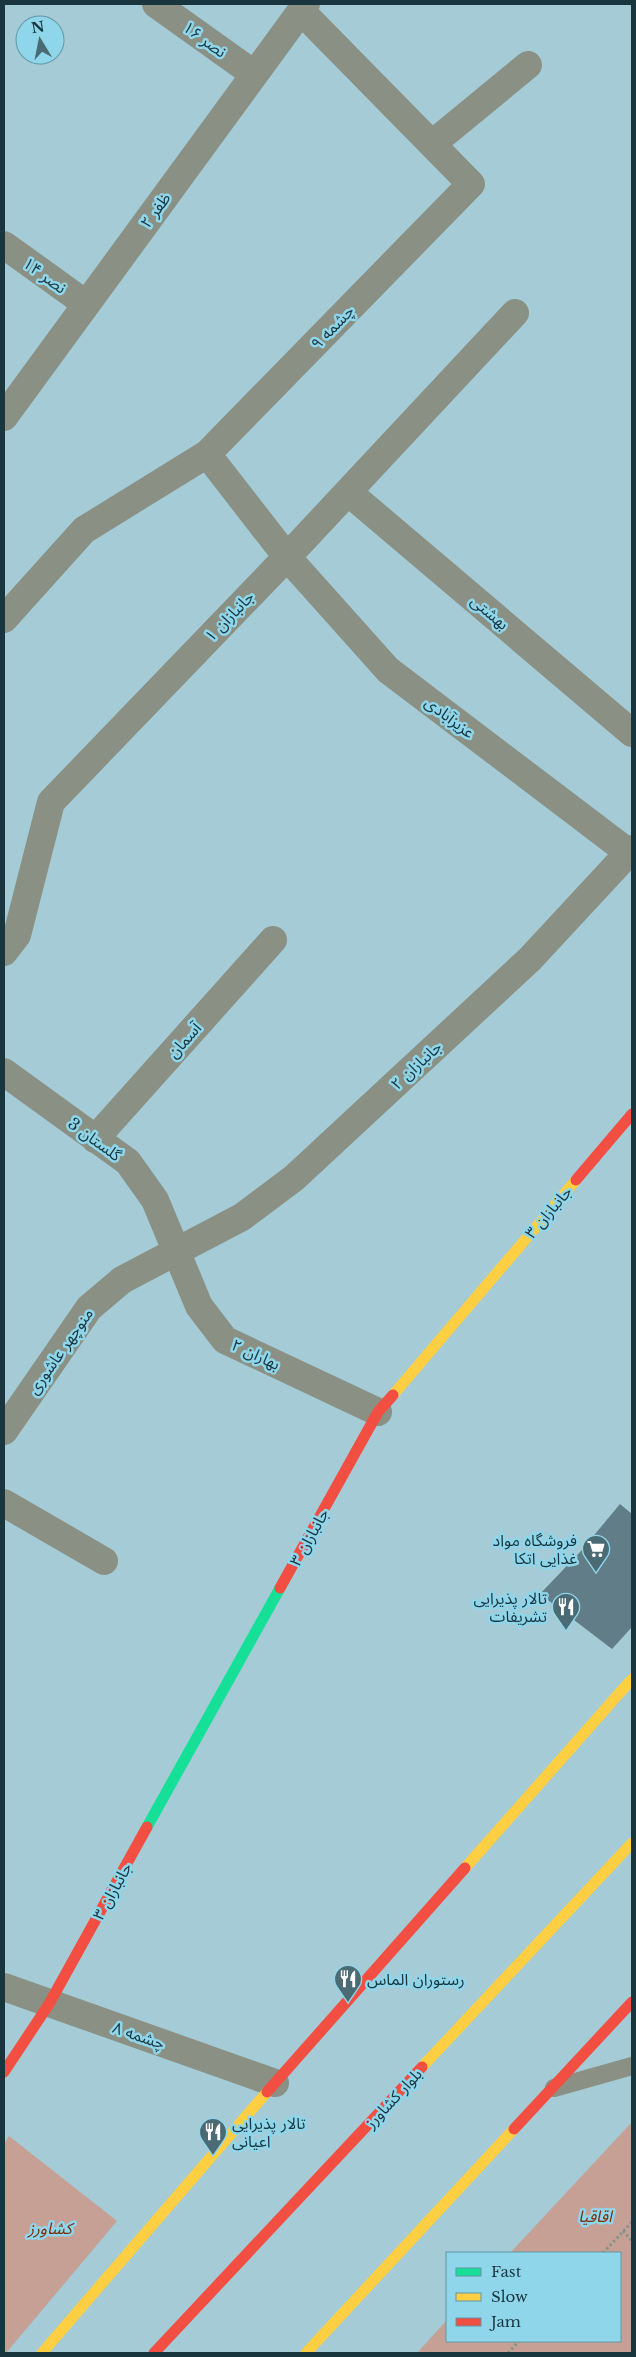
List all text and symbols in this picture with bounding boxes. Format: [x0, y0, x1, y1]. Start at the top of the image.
north arrow [15, 15, 65, 65]
text: N [30, 17, 46, 37]
street label: نصر ۱۶ [179, 17, 231, 61]
street label: ظفر ۲ [135, 188, 175, 232]
street label: نصر ۱۴ [19, 253, 71, 297]
street label: چشمه ۹ [306, 301, 359, 354]
street label: جانبازان ۱ [200, 587, 258, 645]
street label: بهشتی [467, 590, 513, 634]
street label: عزیزآبادی [421, 692, 479, 742]
street label: آسمان [163, 1017, 206, 1062]
street label: جانبازان ۲ [386, 1036, 446, 1094]
street label: گلستان 3 [64, 1113, 126, 1165]
street label: جانبازان ۳ [520, 1182, 576, 1242]
street label: منوچهر عاشوری [23, 1304, 98, 1399]
street label: بهاران ۲ [229, 1334, 283, 1374]
street label: جانبازان ۳ [285, 1505, 333, 1569]
place label: فروشگاه مواد غذایی اتکا [493, 1530, 577, 1568]
supermarket icon: فروشگاه مواد غذایی اتکا [581, 1534, 611, 1573]
place label: تالار پذیرایی تشریفات [473, 1588, 547, 1626]
restaurant icon: تالار پذیرایی تشریفات [551, 1592, 581, 1631]
street label: جانبازان ۳ [88, 1859, 136, 1923]
restaurant icon: رستوران الماس [333, 1964, 363, 2003]
place label: رستوران الماس [367, 1969, 465, 1989]
street label: چشمه ۸ [110, 2017, 168, 2054]
street label: بلوار کشاورز [360, 2064, 426, 2133]
place label: تالار پذیرایی اعیانی [232, 2113, 306, 2151]
restaurant icon: تالار پذیرایی اعیانی [198, 2117, 228, 2156]
park label: اقاقیا [578, 2206, 614, 2226]
park label: کشاورز [26, 2218, 75, 2238]
legend [446, 2252, 621, 2342]
text: Fast [491, 2262, 522, 2281]
text: Slow [491, 2287, 528, 2306]
text: Jam [489, 2312, 521, 2331]

